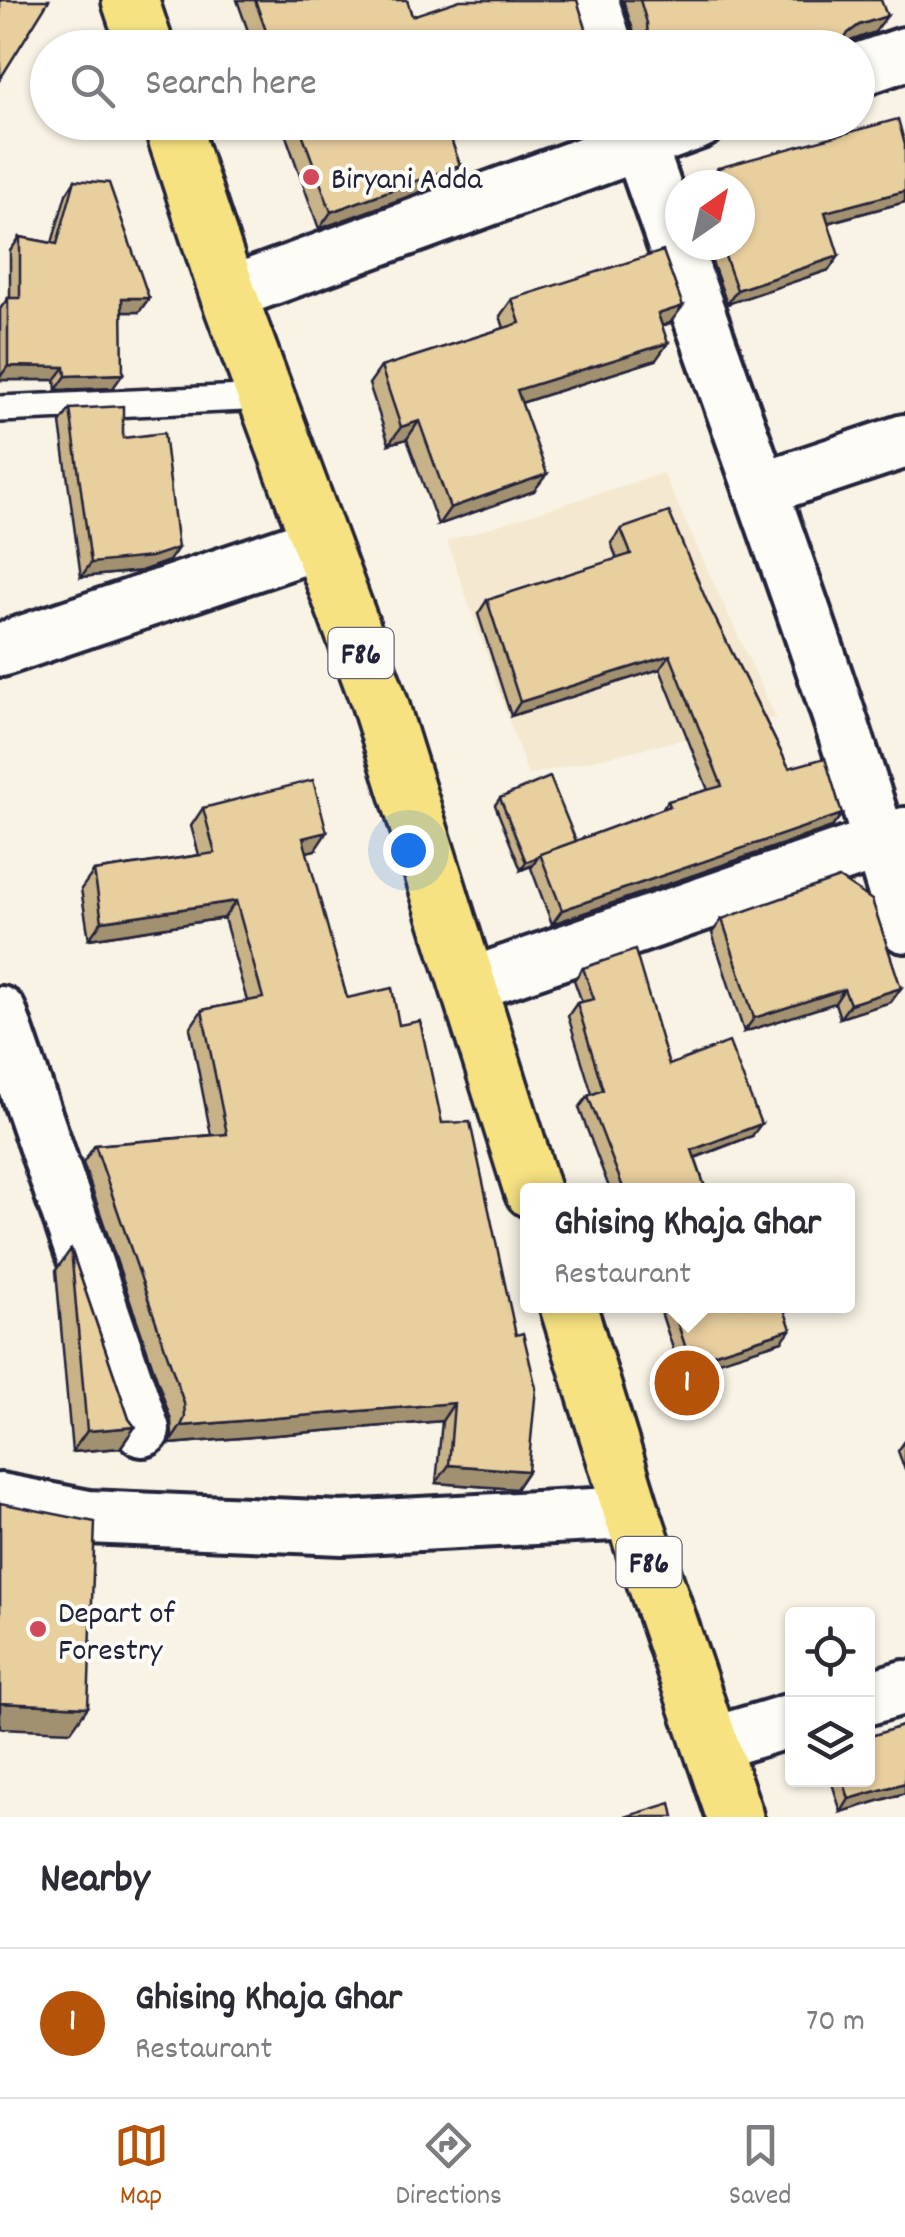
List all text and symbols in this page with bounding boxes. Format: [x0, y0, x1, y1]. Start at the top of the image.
search box [30, 30, 875, 140]
icon: search [65, 58, 120, 113]
text: Search here [145, 58, 317, 113]
place label: Biryani Adda [331, 159, 483, 205]
marker: Biryani Adda [300, 166, 322, 188]
north arrow [665, 170, 755, 260]
road number: F86 [328, 628, 394, 678]
your location [383, 825, 434, 876]
popup [520, 1183, 855, 1313]
text: Ghising Khaja Ghar [554, 1198, 821, 1253]
text: Restaurant [554, 1253, 691, 1299]
pin: 1 [654, 1346, 720, 1420]
road number: F86 [616, 1537, 682, 1587]
place label: Depart of Forestry [58, 1593, 176, 1676]
map controls [785, 1607, 875, 1787]
button: locate [785, 1607, 875, 1697]
marker: Depart of Forestry [27, 1618, 49, 1640]
button: layers [785, 1697, 875, 1787]
text: Nearby [40, 1852, 150, 1912]
text: Ghising Khaja Ghar [135, 1973, 402, 2028]
text: 1 [69, 2000, 76, 2046]
text: 70 m [806, 2000, 865, 2046]
text: Restaurant [135, 2028, 272, 2074]
tab: Map [114, 2118, 169, 2218]
tab: Directions [396, 2118, 502, 2218]
tab: Saved [729, 2118, 791, 2218]

